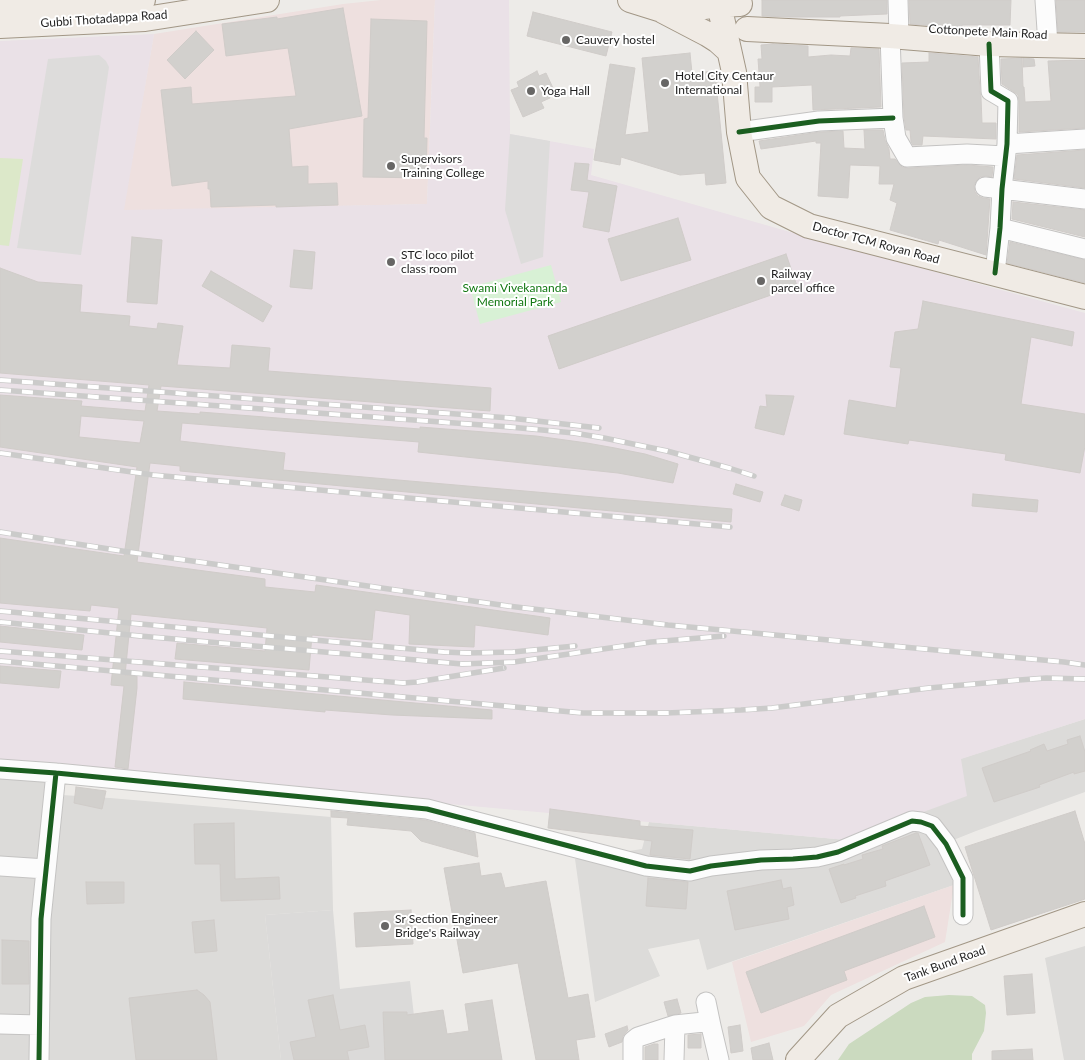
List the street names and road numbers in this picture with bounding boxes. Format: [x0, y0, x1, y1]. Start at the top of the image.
street label: Gubbi Thotadappa Road [40, 7, 168, 31]
street label: Cottonpete Main Road [928, 22, 1048, 42]
street label: Doctor TCM Royan Road [811, 219, 941, 267]
street label: Tank Bund Road [903, 943, 987, 985]

